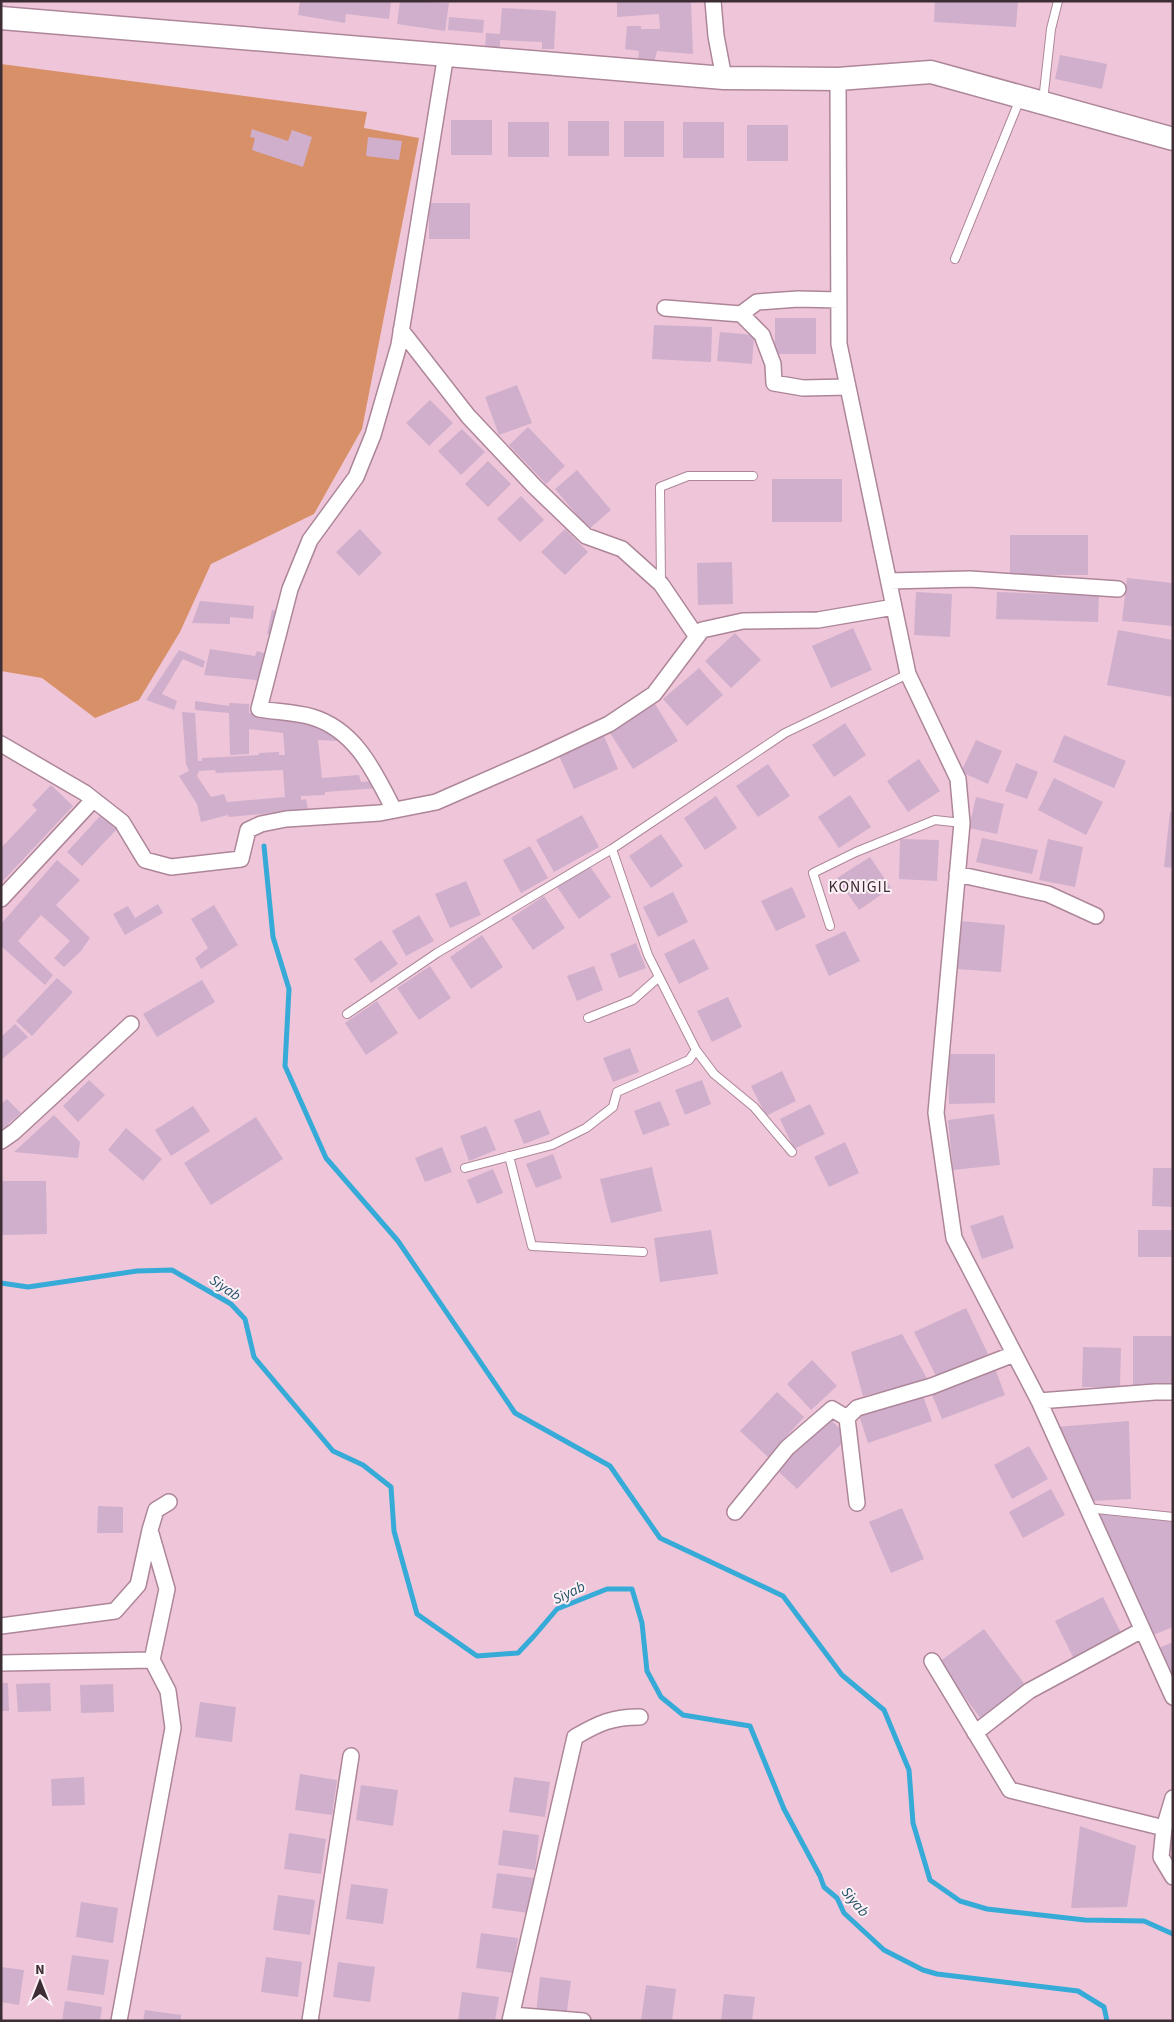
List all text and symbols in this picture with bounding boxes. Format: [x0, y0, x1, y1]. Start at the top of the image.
district label: KONIGIL [829, 876, 892, 898]
water label: Siyab [205, 1270, 245, 1306]
water label: Siyab [549, 1576, 589, 1610]
water label: Siyab [836, 1882, 874, 1922]
north arrow [15, 1957, 65, 2007]
text: N [35, 1960, 45, 1980]

